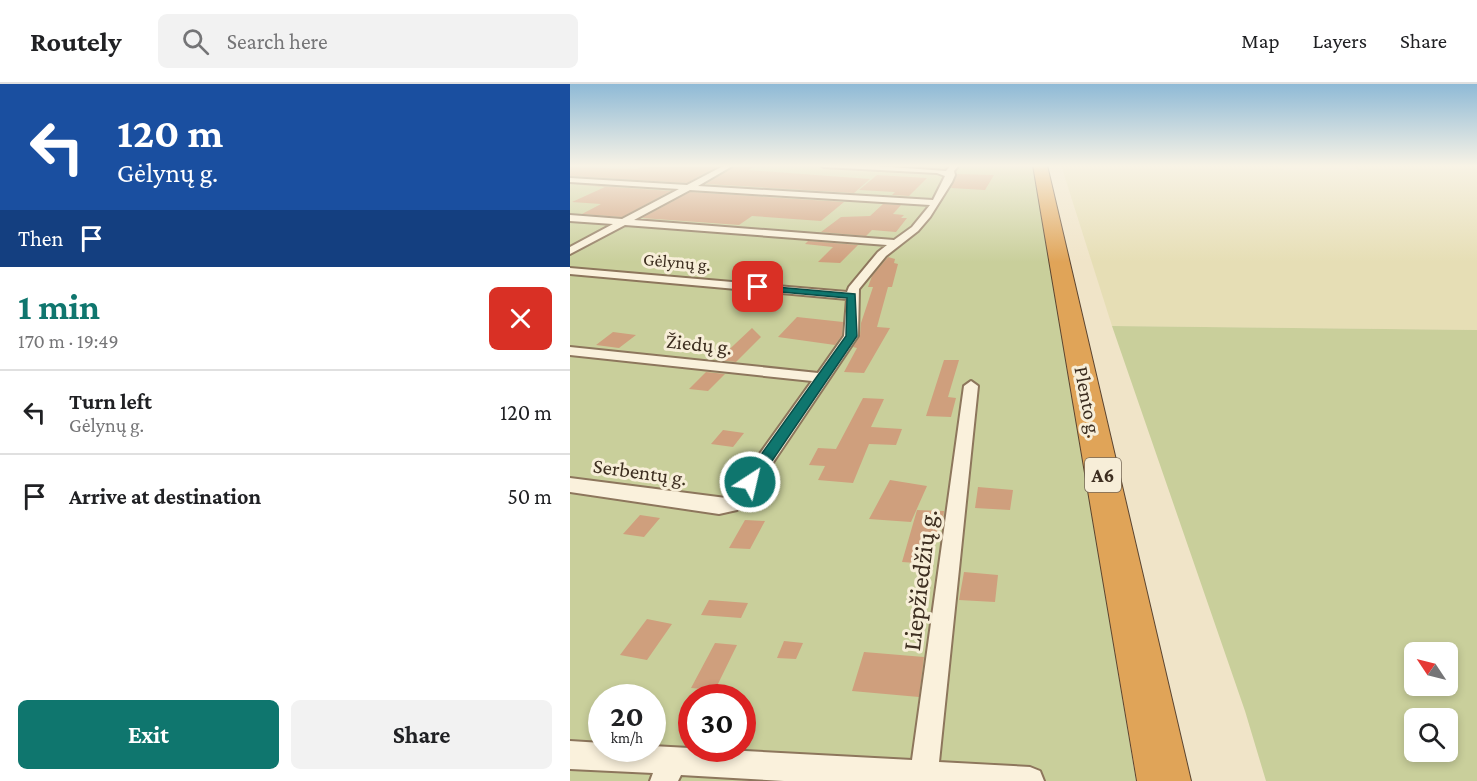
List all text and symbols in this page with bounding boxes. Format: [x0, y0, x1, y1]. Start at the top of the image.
search box [158, 14, 578, 68]
icon: search [179, 25, 212, 58]
text: Routely [30, 26, 122, 57]
text: Search here [227, 29, 328, 54]
text: Map [1241, 29, 1280, 53]
text: Layers [1313, 29, 1367, 53]
text: Share [1400, 29, 1447, 53]
icon: left [18, 108, 96, 186]
text: 120 m [117, 109, 223, 156]
text: Gėlynų g. [117, 158, 218, 188]
icon: arrive [75, 222, 108, 255]
text: Then [18, 226, 63, 251]
street label: Gėlynų g. [643, 249, 711, 275]
pin [732, 261, 783, 312]
icon: arrive [741, 270, 774, 303]
text: 1 min [18, 287, 100, 327]
button: close [489, 287, 552, 350]
street label: Žiedų g. [665, 329, 733, 359]
text: 170 m · 19:49 [18, 330, 119, 352]
street label: Plento g. [1069, 364, 1107, 440]
text: Turn left [69, 389, 152, 414]
icon: left [18, 396, 51, 429]
text: 120 m [500, 400, 552, 425]
text: Gėlynų g. [69, 414, 144, 436]
position arrow [718, 450, 782, 514]
street label: Serbentų g. [592, 454, 688, 490]
road number: A6 [1085, 458, 1121, 492]
icon: arrive [18, 480, 51, 513]
text: Arrive at destination [69, 484, 261, 509]
text: 50 m [507, 484, 552, 509]
street label: Liepžiedžių g. [897, 508, 943, 652]
north arrow [1404, 642, 1458, 696]
map controls [1404, 642, 1458, 762]
speed limit sign: 30 [678, 684, 756, 762]
text: 20 [610, 699, 644, 732]
button: Exit [18, 700, 279, 769]
button: Share [291, 700, 552, 769]
button: search [1404, 708, 1458, 762]
text: km/h [611, 730, 643, 746]

